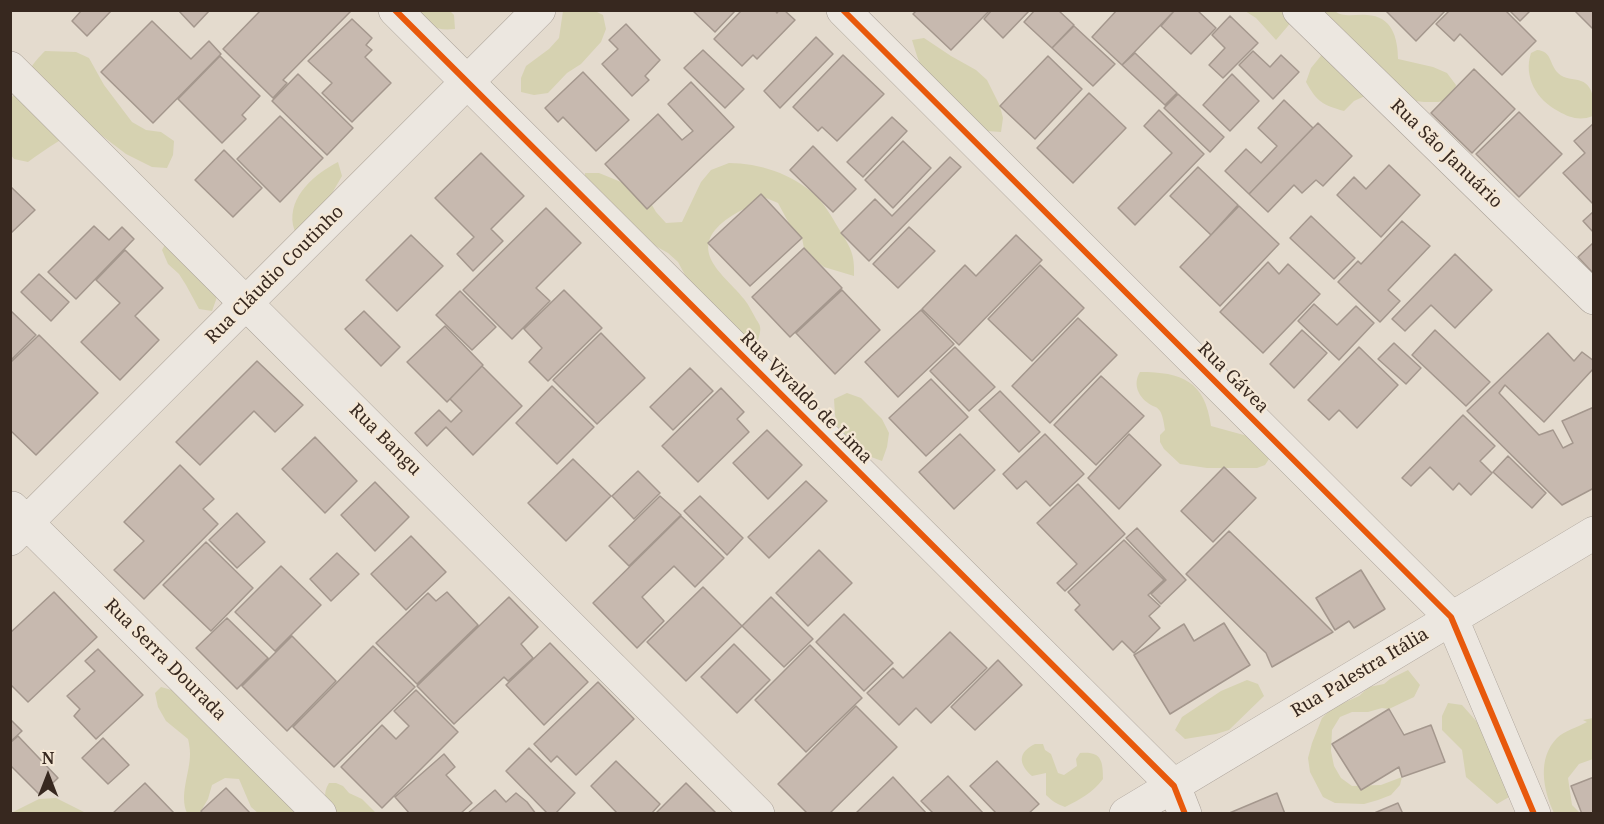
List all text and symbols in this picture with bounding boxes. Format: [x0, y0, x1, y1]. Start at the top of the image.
street label: Rua São Januário [1385, 95, 1507, 213]
street label: Rua Cláudio Coutinho [201, 201, 349, 349]
street label: Rua Vivaldo de Lima [736, 328, 876, 468]
street label: Rua Gávea [1193, 338, 1273, 418]
street label: Rua Bangu [345, 400, 425, 480]
street label: Rua Serra Dourada [100, 595, 230, 725]
street label: Rua Palestra Itália [1287, 624, 1433, 722]
north arrow [18, 746, 78, 806]
text: N [42, 747, 54, 769]

